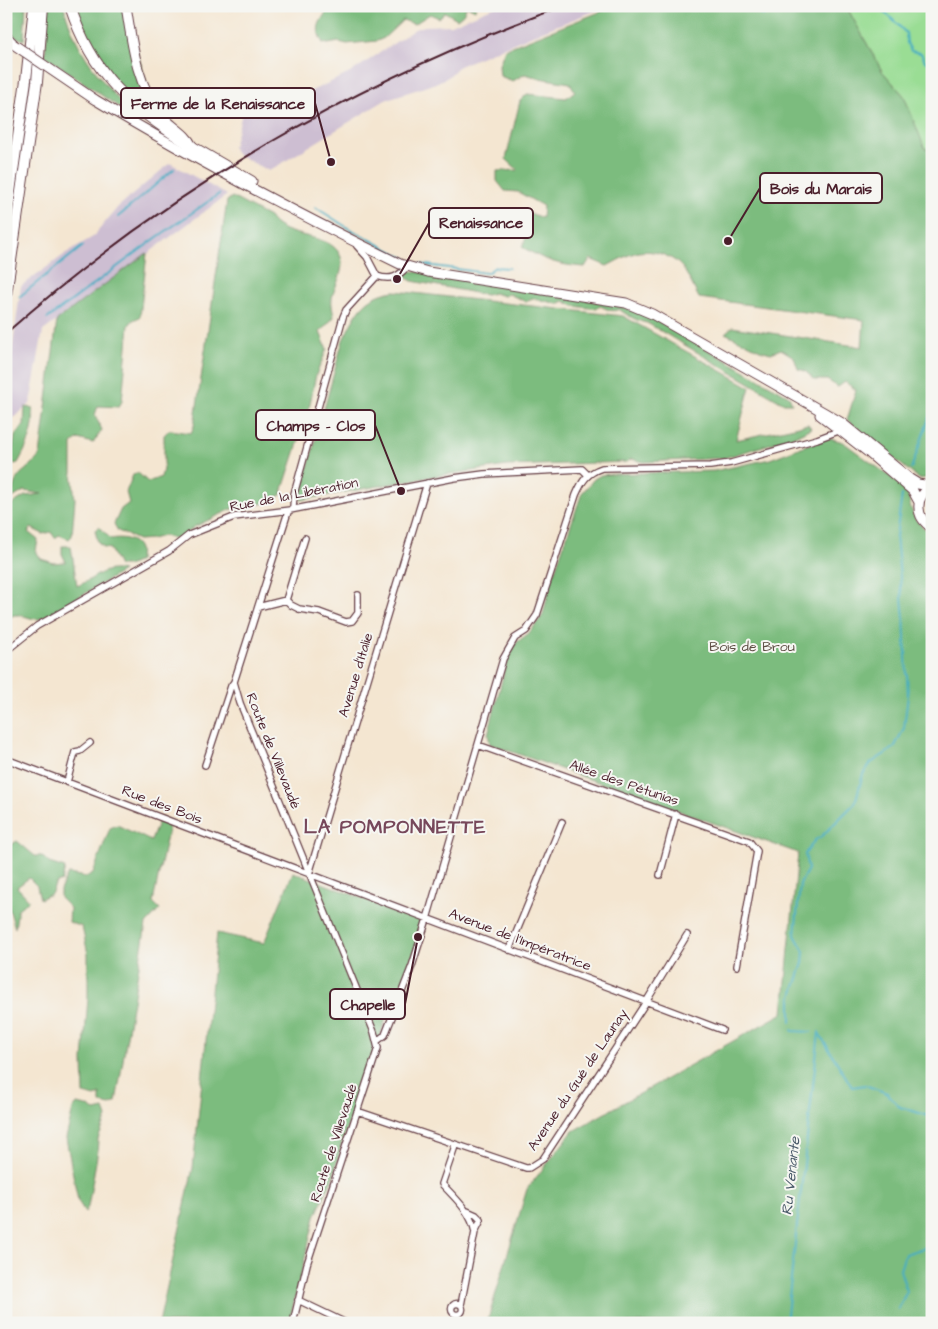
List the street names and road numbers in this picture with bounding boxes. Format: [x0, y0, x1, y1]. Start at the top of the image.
street label: Rue de la Libération [228, 473, 360, 517]
street label: Avenue d'Italie [334, 630, 378, 720]
street label: Route de Villevaudé [241, 690, 306, 812]
street label: Allée des Pétunias [567, 755, 681, 811]
street label: Rue des Bois [119, 780, 205, 830]
street label: Avenue de l'Impératrice [446, 904, 595, 977]
street label: Avenue du Gué de Launay [523, 1005, 633, 1155]
street label: Route de Villevaudé [305, 1081, 363, 1205]

